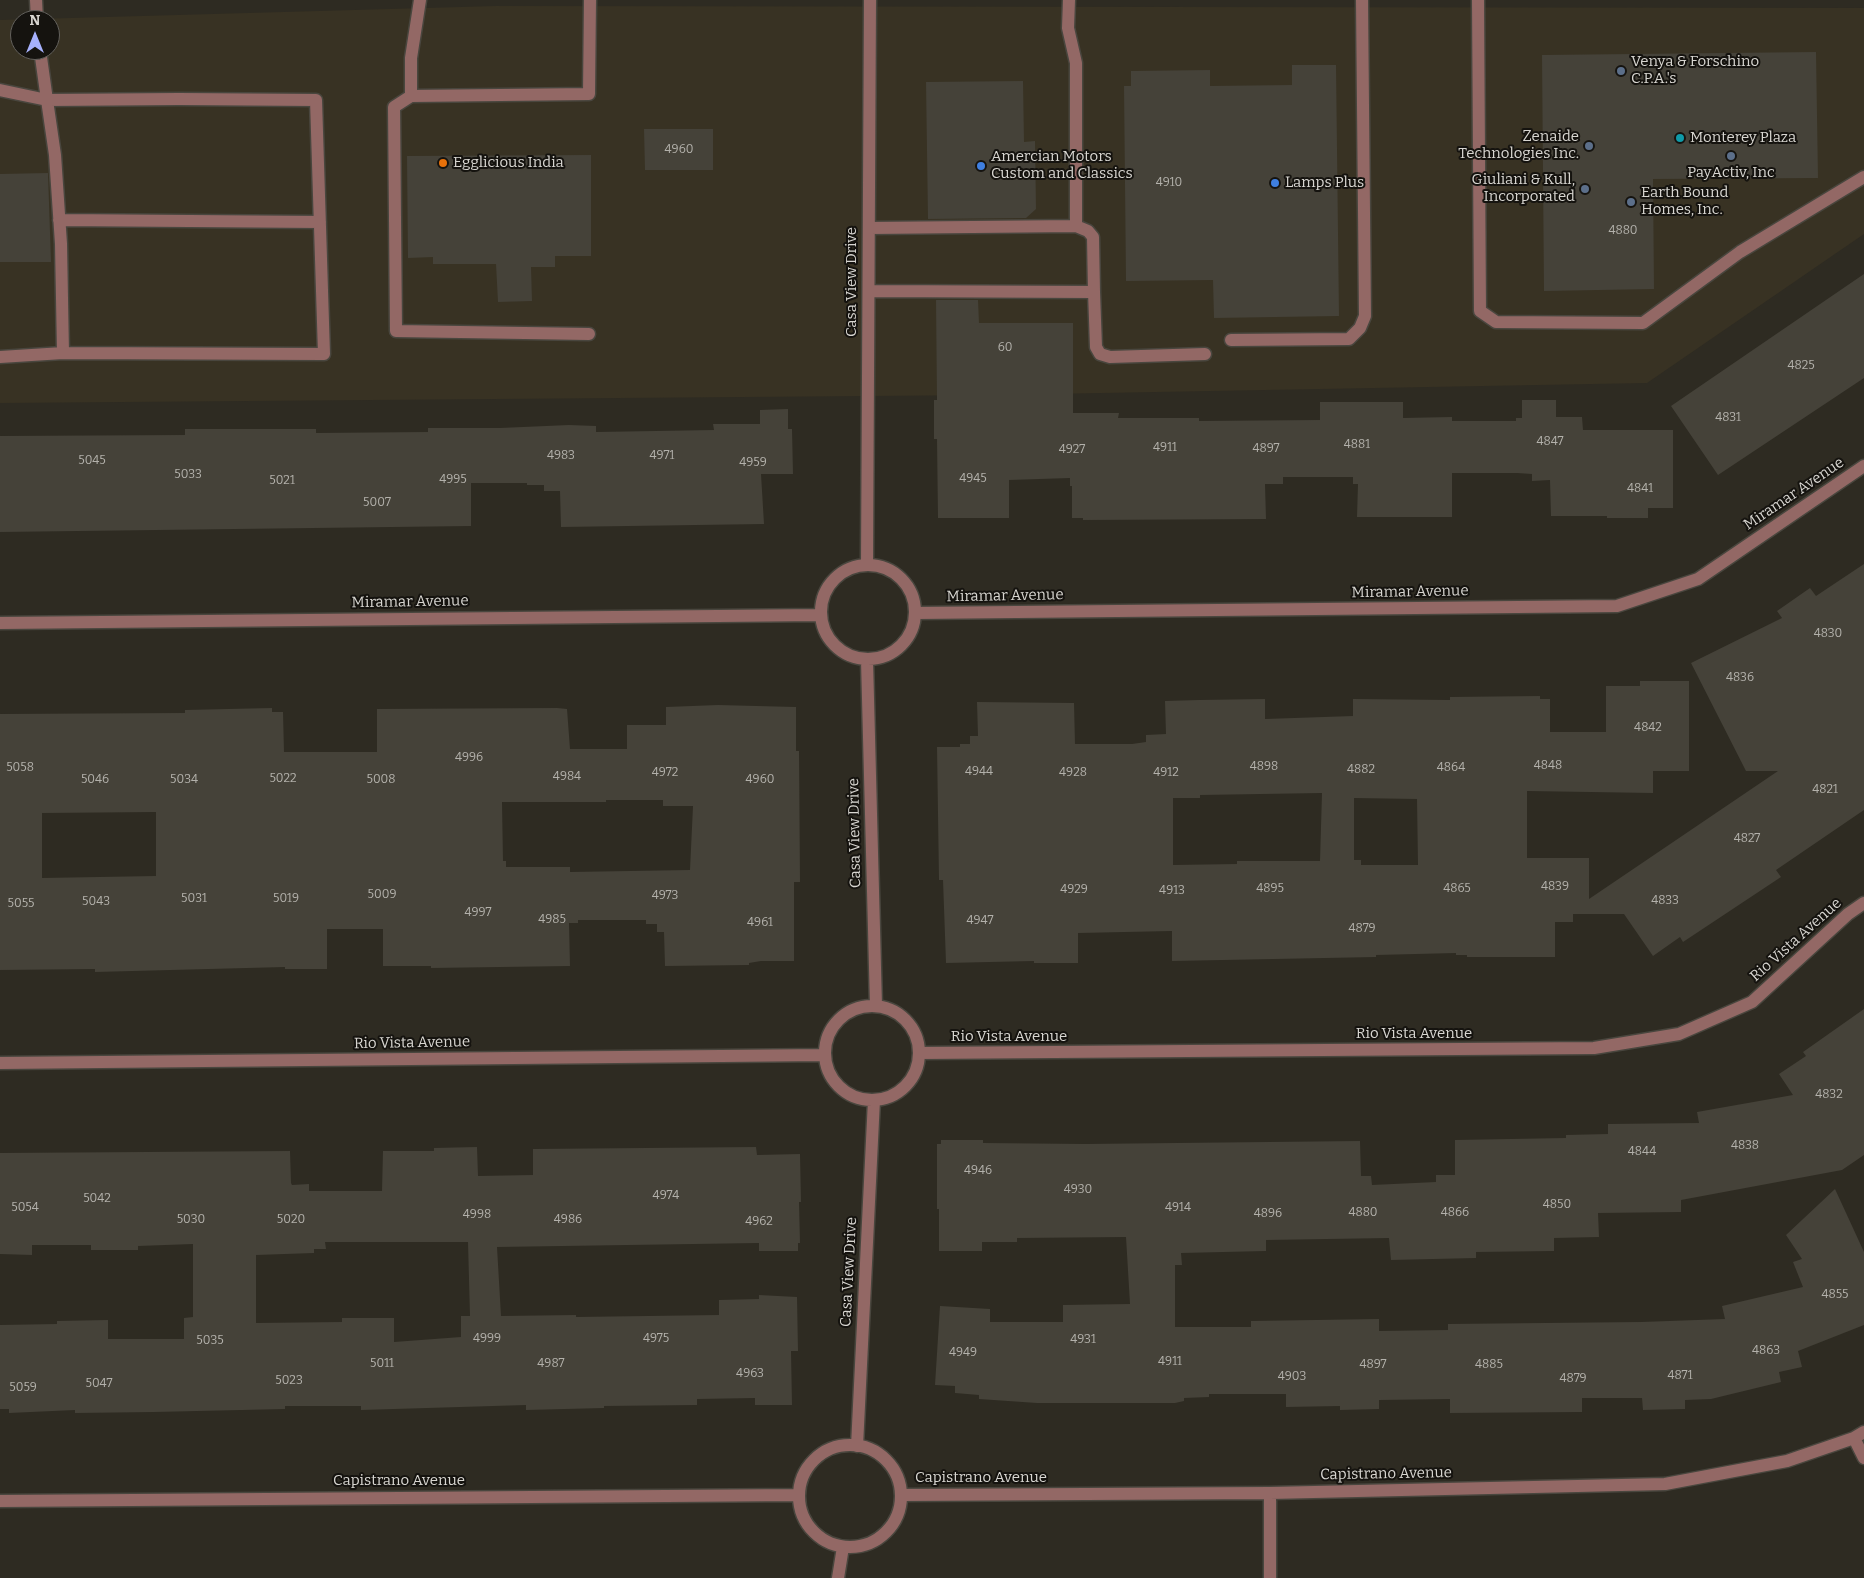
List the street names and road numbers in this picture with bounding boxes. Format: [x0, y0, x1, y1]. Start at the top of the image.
street label: Casa View Drive [843, 227, 861, 337]
street label: Miramar Avenue [1740, 454, 1848, 534]
street label: Miramar Avenue [1351, 582, 1469, 602]
street label: Miramar Avenue [946, 586, 1064, 606]
street label: Miramar Avenue [351, 592, 469, 612]
street label: Casa View Drive [845, 778, 865, 888]
street label: Rio Vista Avenue [1747, 894, 1845, 986]
street label: Rio Vista Avenue [1356, 1025, 1472, 1043]
street label: Rio Vista Avenue [951, 1028, 1067, 1046]
street label: Rio Vista Avenue [354, 1033, 470, 1053]
street label: Casa View Drive [837, 1217, 861, 1327]
street label: Capistrano Avenue [1320, 1464, 1452, 1484]
street label: Capistrano Avenue [915, 1469, 1047, 1487]
street label: Capistrano Avenue [333, 1472, 465, 1490]

